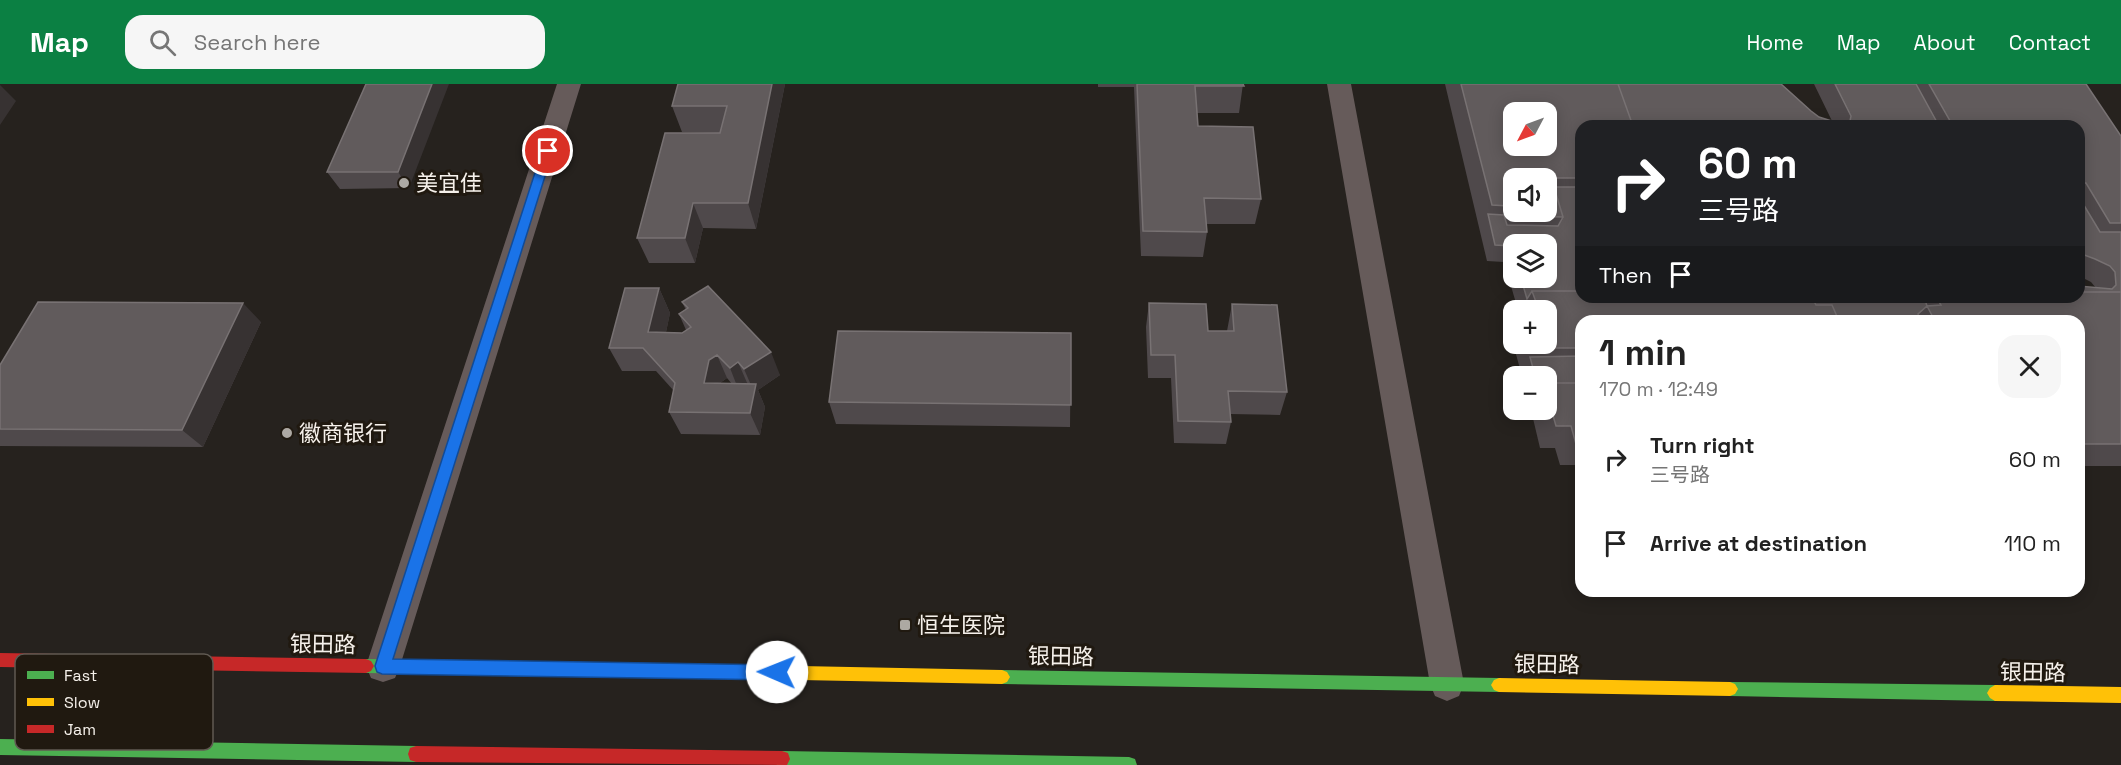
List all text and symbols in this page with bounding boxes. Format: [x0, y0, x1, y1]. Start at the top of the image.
search box [125, 15, 545, 69]
text: Map [30, 24, 89, 60]
icon: search [146, 26, 179, 59]
text: Search here [194, 28, 321, 56]
text: Home [1746, 29, 1804, 56]
text: Map [1837, 29, 1881, 56]
text: About [1914, 29, 1976, 56]
text: Contact [2009, 29, 2091, 56]
north arrow [1503, 102, 1557, 156]
map controls [1503, 102, 1557, 420]
pin [522, 125, 573, 176]
icon: arrive [531, 134, 564, 167]
text: 60 m [1698, 137, 1798, 190]
icon: right [1599, 144, 1677, 222]
button: sound [1503, 168, 1557, 222]
place label: 美宜佳 [416, 169, 482, 197]
marker: 美宜佳 [397, 176, 411, 190]
text: 三号路 [1698, 193, 1779, 228]
button: layers [1503, 234, 1557, 288]
icon: arrive [1664, 258, 1697, 291]
text: Then [1599, 261, 1652, 289]
button: + [1503, 300, 1557, 354]
text: 1 min [1599, 330, 1687, 376]
button: close [1998, 335, 2061, 398]
button: − [1503, 366, 1557, 420]
text: 170 m · 12:49 [1599, 376, 1718, 402]
place label: 徽商银行 [299, 419, 387, 447]
marker: 徽商银行 [280, 426, 294, 440]
text: Turn right [1650, 431, 1755, 459]
icon: right [1599, 443, 1632, 476]
text: 60 m [2009, 445, 2061, 473]
text: 三号路 [1650, 462, 1710, 488]
icon: arrive [1599, 527, 1632, 560]
text: Arrive at destination [1650, 529, 1867, 557]
text: 110 m [2004, 529, 2061, 557]
place label: 恒生医院 [917, 611, 1005, 639]
marker: 恒生医院 [898, 618, 912, 632]
street label: 银田路 [290, 629, 356, 659]
position arrow [745, 640, 809, 704]
street label: 银田路 [1028, 641, 1094, 671]
street label: 银田路 [1514, 649, 1580, 679]
legend [15, 654, 213, 750]
street label: 银田路 [2000, 657, 2066, 687]
text: Fast [64, 665, 97, 686]
text: Slow [64, 692, 100, 713]
text: Jam [64, 719, 96, 740]

